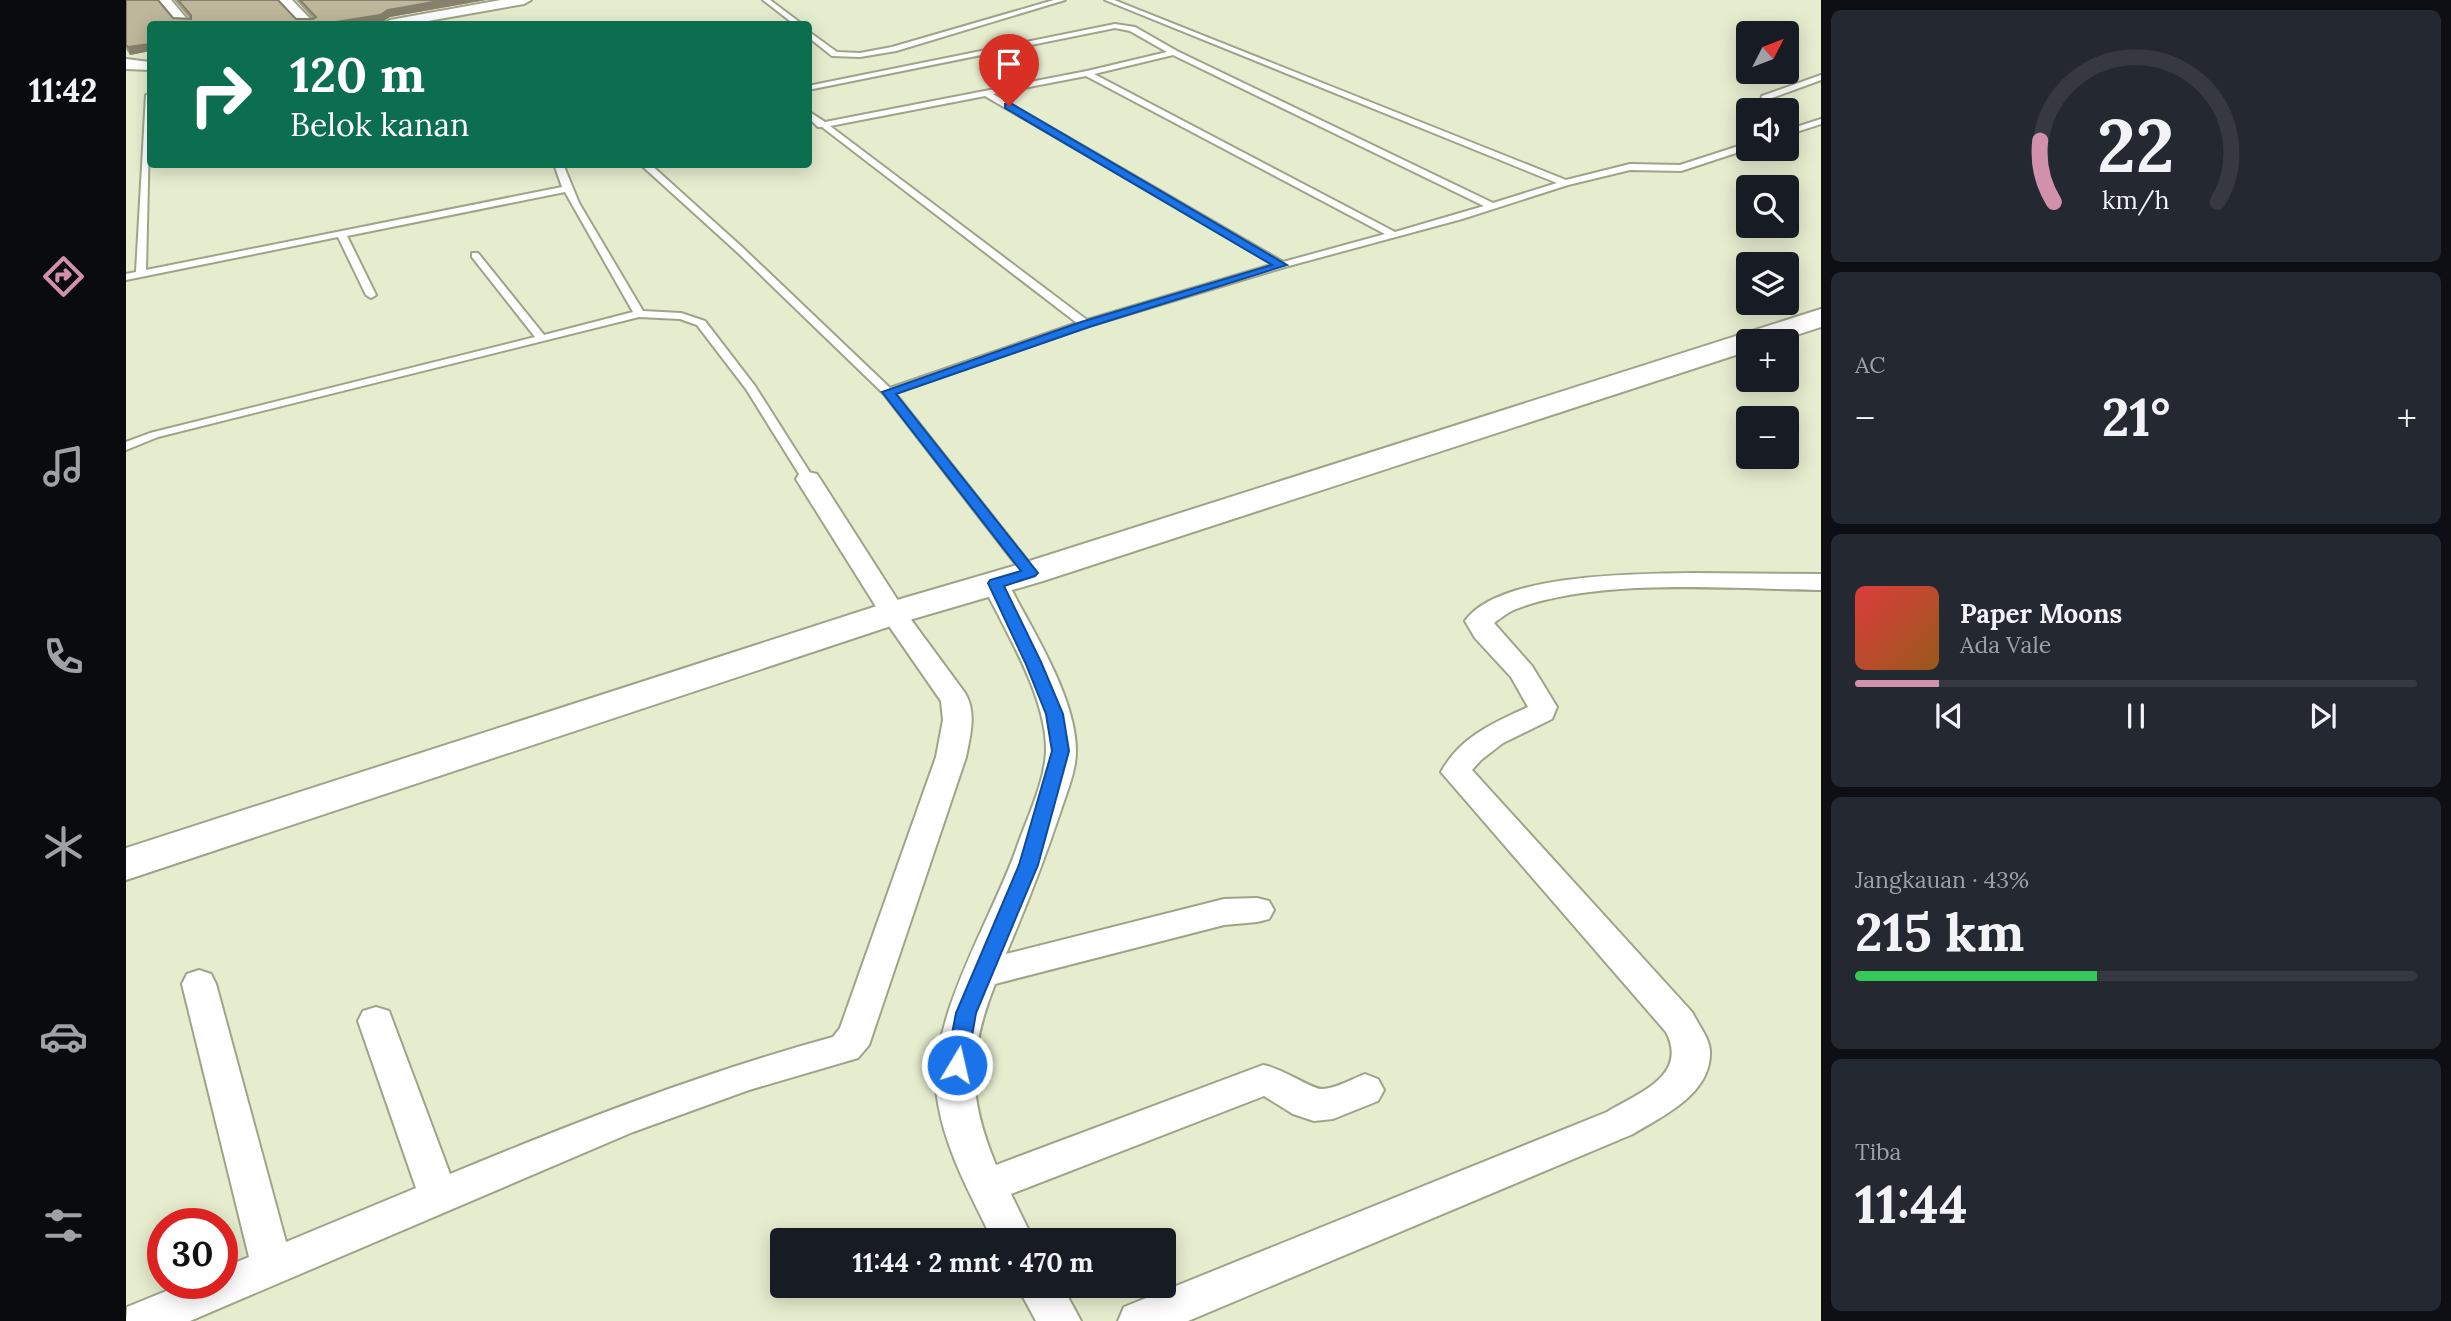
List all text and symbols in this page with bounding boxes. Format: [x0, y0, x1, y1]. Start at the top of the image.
north arrow [1736, 21, 1799, 84]
map controls [1736, 21, 1799, 469]
pin [979, 34, 1039, 106]
text: 120 m [290, 43, 425, 105]
icon: arrive [990, 45, 1028, 83]
icon: right [175, 49, 266, 140]
text: 11:42 [29, 70, 97, 111]
button: sound [1736, 98, 1799, 161]
text: 22 [2097, 99, 2175, 192]
text: Belok kanan [290, 104, 469, 145]
button: search [1736, 175, 1799, 238]
text: km/h [2102, 184, 2170, 216]
icon: directions [39, 252, 88, 301]
button: layers [1736, 252, 1799, 315]
button: + [1736, 329, 1799, 392]
text: AC [1855, 350, 1885, 379]
text: 21° [2102, 384, 2170, 450]
text: − [1855, 394, 1875, 442]
text: + [2397, 394, 2417, 442]
button: − [1736, 406, 1799, 469]
icon: music [39, 442, 88, 491]
text: Paper Moons [1960, 597, 2122, 630]
text: Ada Vale [1960, 630, 2051, 659]
icon: phone [39, 632, 88, 681]
icon: previous [1930, 697, 1968, 735]
icon: pause [2117, 697, 2155, 735]
icon: next [2304, 697, 2342, 735]
icon: climate [39, 822, 88, 871]
text: Jangkauan · 43% [1855, 865, 2029, 894]
text: 215 km [1855, 899, 2024, 965]
icon: car [39, 1012, 88, 1061]
position arrow [920, 1028, 994, 1102]
text: Tiba [1855, 1137, 1901, 1166]
text: 11:44 [1855, 1171, 1968, 1237]
icon: filters [39, 1201, 88, 1250]
speed limit sign: 30 [147, 1208, 238, 1299]
text: 11:44 · 2 mnt · 470 m [853, 1246, 1093, 1279]

